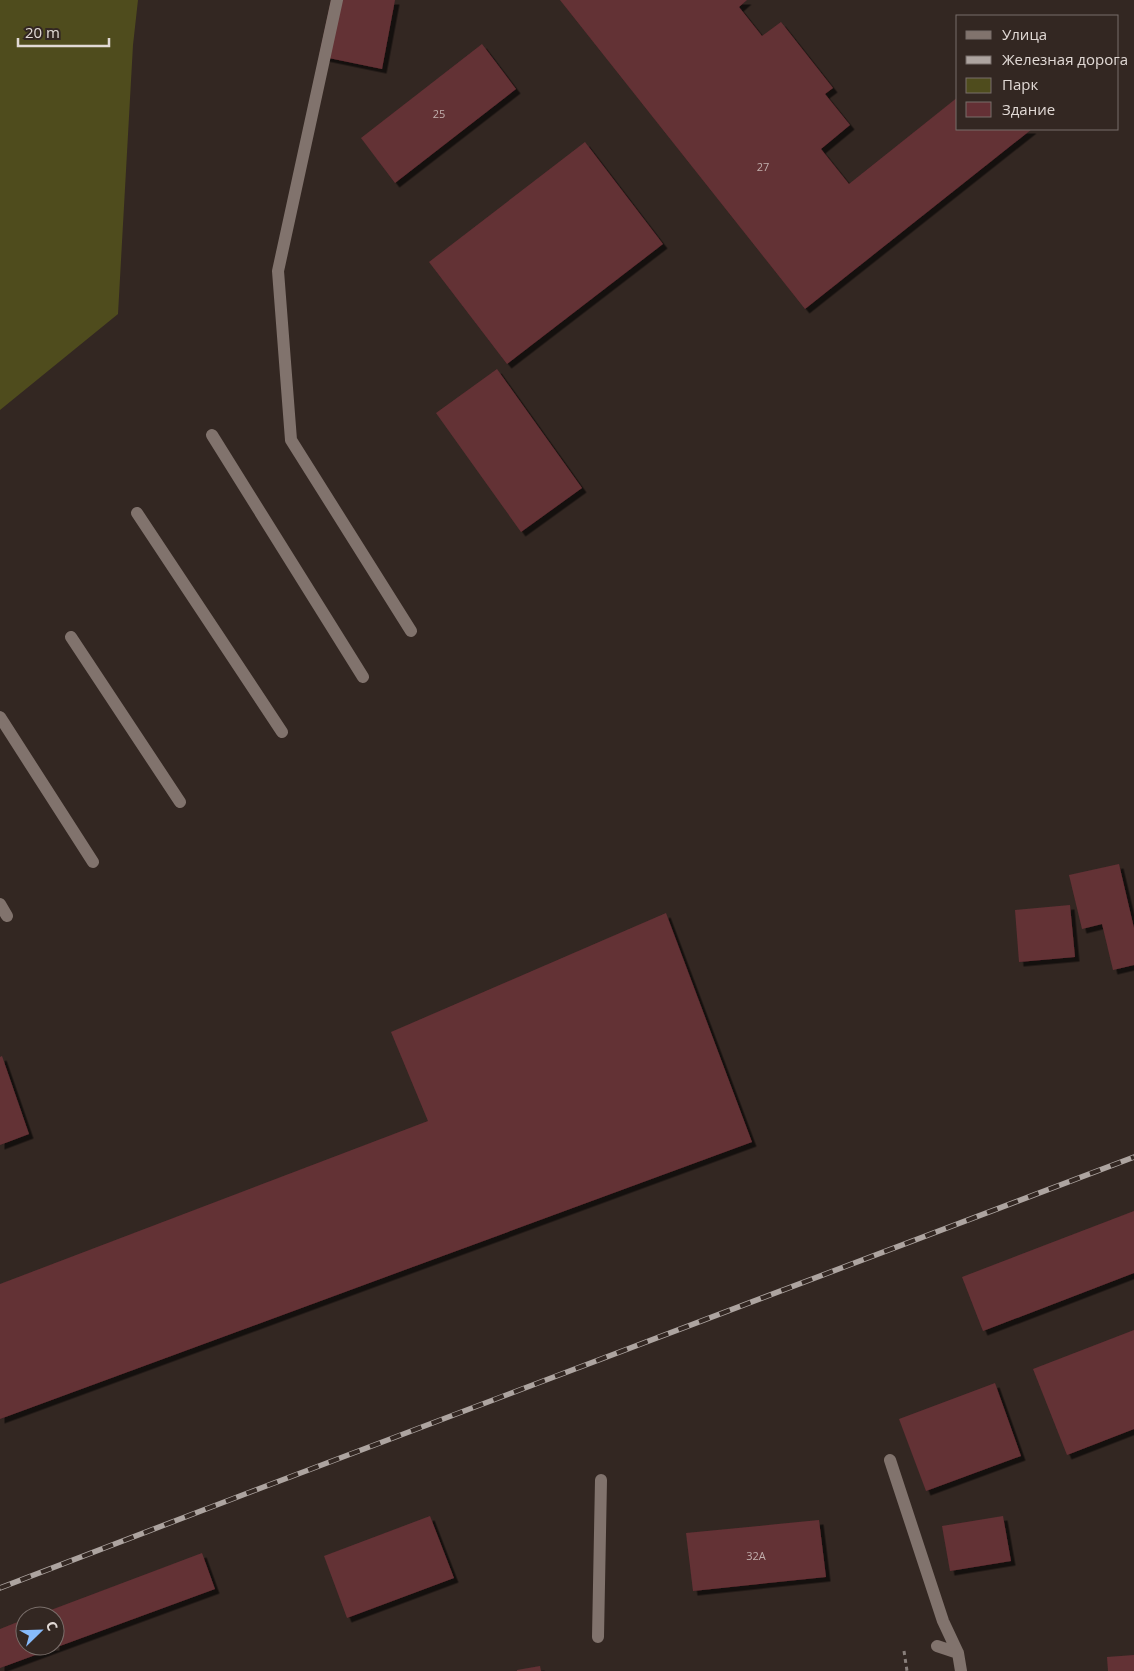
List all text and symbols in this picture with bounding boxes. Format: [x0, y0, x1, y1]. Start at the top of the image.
scale bar [18, 15, 109, 47]
legend [956, 15, 1119, 130]
text: 20 m [25, 22, 60, 42]
text: Улица [1002, 24, 1047, 44]
text: Железная дорога [1002, 49, 1128, 69]
text: Парк [1002, 74, 1038, 94]
text: Здание [1002, 99, 1055, 119]
house number: 25 [433, 106, 445, 121]
house number: 27 [757, 159, 769, 174]
house number: 32А [746, 1548, 766, 1563]
north arrow [15, 1606, 65, 1656]
text: С [42, 1618, 63, 1634]

